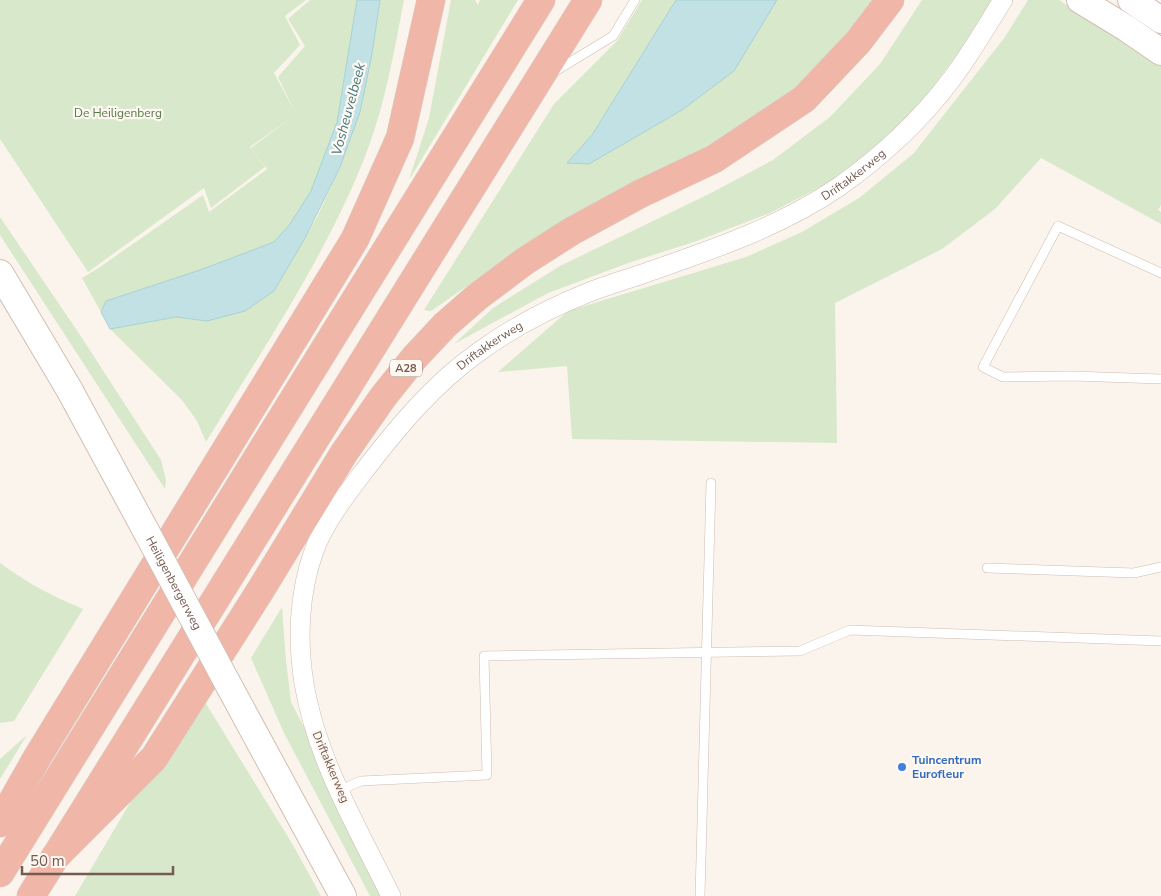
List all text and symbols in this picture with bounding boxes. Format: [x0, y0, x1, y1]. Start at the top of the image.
water label: Vosheuvelbeek [327, 60, 370, 158]
park label: De Heiligenberg [74, 105, 162, 121]
street label: Driftakkerweg [818, 145, 889, 204]
street label: Driftakkerweg [453, 317, 525, 374]
road number: A28 [390, 359, 422, 376]
street label: Heiligenbergerweg [142, 533, 206, 633]
street label: Driftakkerweg [309, 729, 353, 805]
place label: Tuincentrum Eurofleur [912, 752, 981, 782]
marker: Tuincentrum Eurofleur [896, 761, 908, 773]
scale bar [22, 844, 174, 876]
text: 50 m [30, 851, 65, 871]

